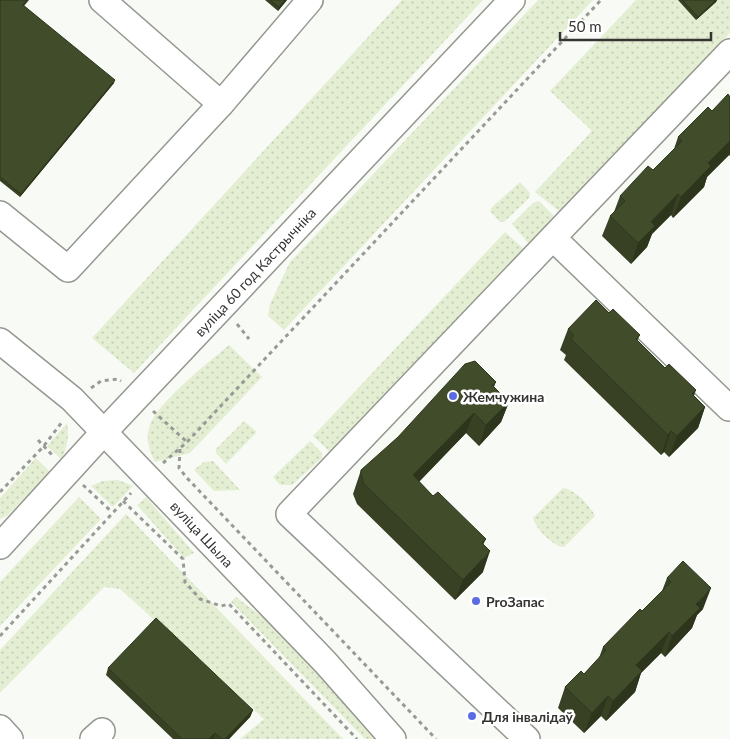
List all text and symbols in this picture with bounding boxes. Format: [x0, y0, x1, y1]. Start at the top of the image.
scale bar [560, 10, 711, 42]
text: 50 m [568, 17, 602, 35]
street label: вуліца 60 год Кастрычніка [191, 204, 319, 340]
place label: Жемчужина [463, 388, 544, 405]
marker: Жемчужина [447, 390, 459, 402]
street label: вуліца Шыла [167, 497, 237, 571]
place label: ProЗапас [486, 593, 545, 610]
marker: ProЗапас [470, 595, 482, 607]
place label: Для інвалідаў [482, 708, 574, 725]
marker: Для інвалідаў [466, 710, 478, 722]

